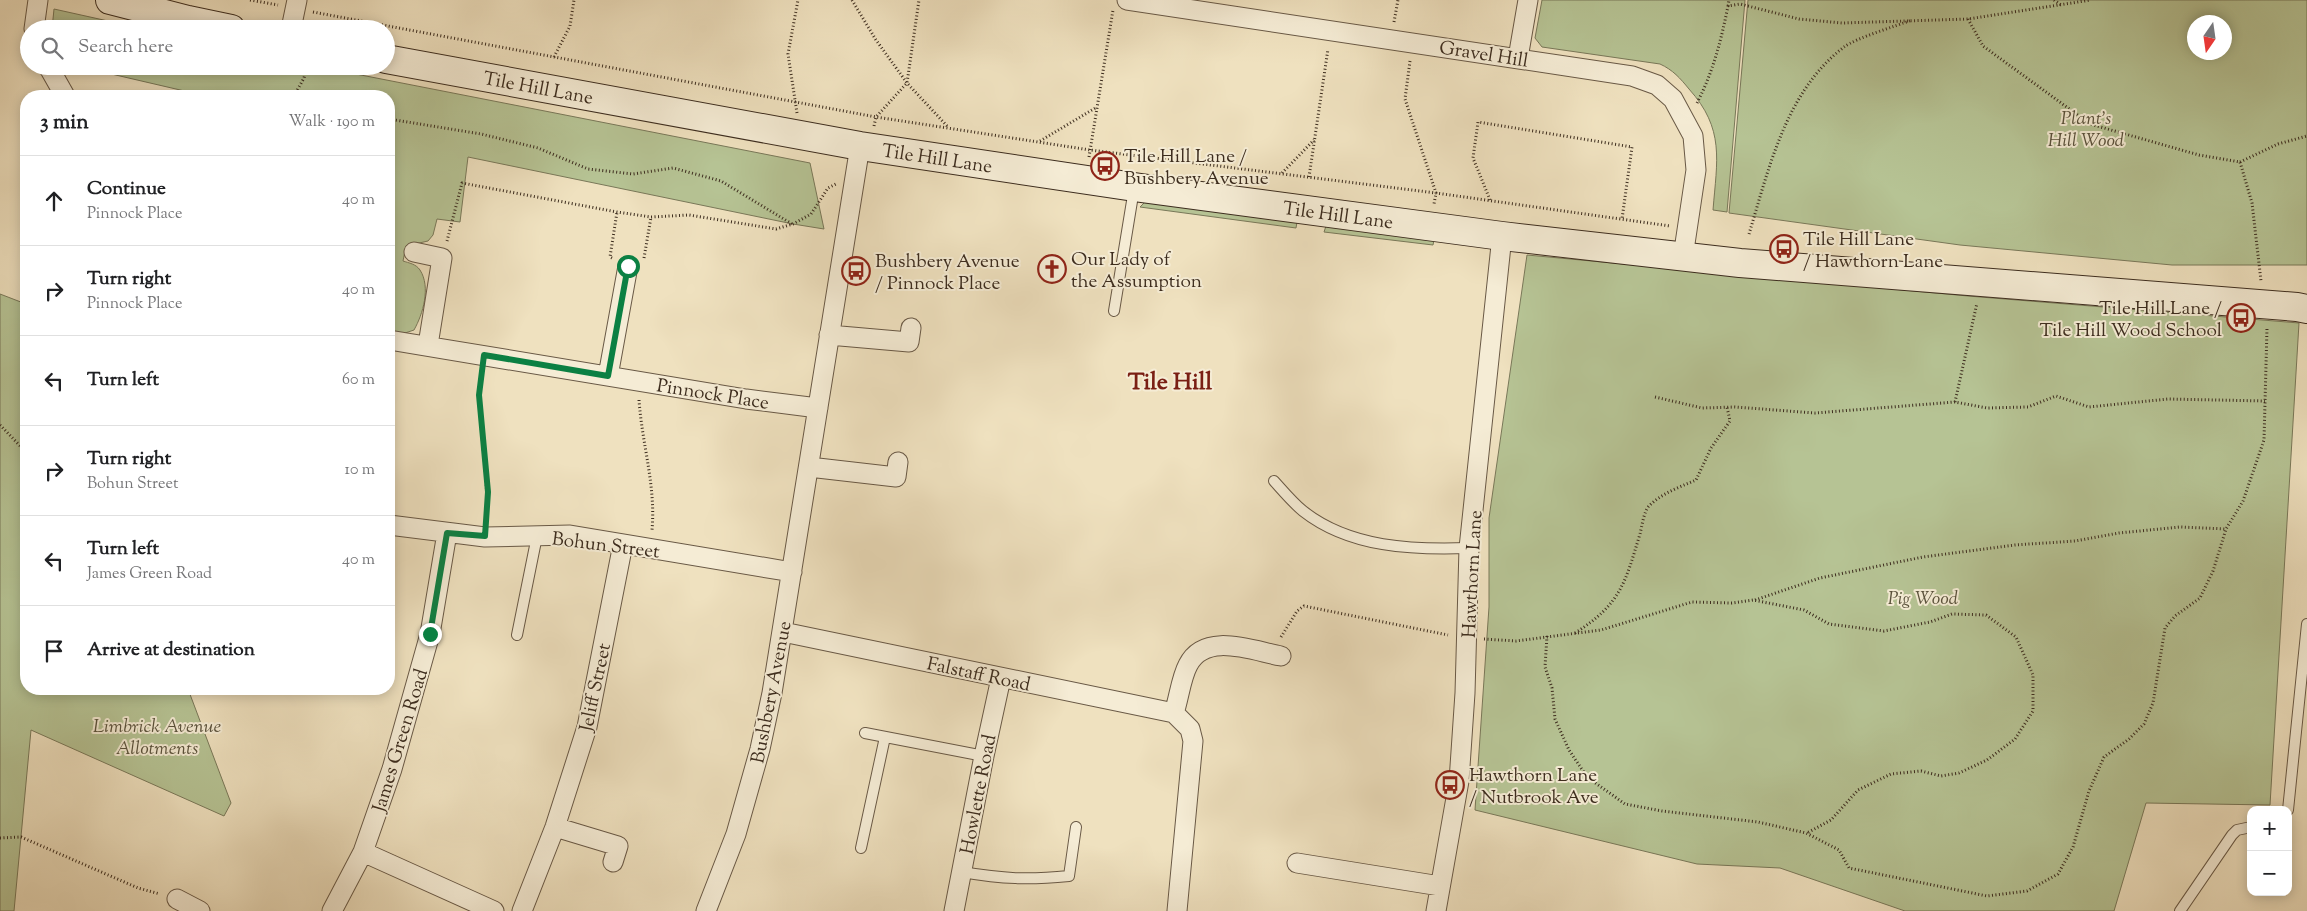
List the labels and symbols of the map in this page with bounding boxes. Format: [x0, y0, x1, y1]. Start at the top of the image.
north arrow [2187, 15, 2232, 60]
street label: Gravel Hill [1437, 35, 1530, 76]
street label: Tile Hill Lane [481, 66, 595, 113]
park label: Plant's Hill Wood [2048, 106, 2125, 155]
street label: Tile Hill Lane [880, 138, 994, 182]
place label: Tile Hill Lane / Bushbery Avenue [1124, 144, 1269, 193]
bus stop icon: Tile Hill Lane / Bushbery Avenue [1090, 151, 1120, 181]
street label: Tile Hill Lane [1281, 196, 1395, 237]
place label: Tile Hill Lane / Hawthorn Lane [1803, 227, 1943, 276]
bus stop icon: Tile Hill Lane / Hawthorn Lane [1769, 234, 1799, 264]
place label: Our Lady of the Assumption [1071, 247, 1202, 296]
place label: Bushbery Avenue / Pinnock Place [875, 249, 1020, 298]
church icon: Our Lady of the Assumption [1037, 254, 1067, 284]
route start [617, 255, 640, 278]
bus stop icon: Bushbery Avenue / Pinnock Place [841, 256, 871, 286]
place label: Tile Hill Lane / Tile Hill Wood School [2040, 296, 2222, 345]
bus stop icon: Tile Hill Lane / Tile Hill Wood School [2226, 303, 2256, 333]
district label: Tile Hill [1128, 366, 1213, 400]
street label: Pinnock Place [655, 373, 771, 418]
street label: Hawthorn Lane [1457, 509, 1490, 639]
street label: Bohun Street [550, 526, 662, 567]
park label: Pig Wood [1888, 586, 1959, 613]
street label: Bushbery Avenue [745, 619, 800, 766]
route end [419, 623, 442, 646]
street label: Jeliff Street [574, 640, 619, 735]
street label: Falstaff Road [924, 651, 1033, 700]
street label: James Green Road [366, 666, 436, 817]
park label: Limbrick Avenue Allotments [93, 714, 222, 763]
street label: Howlette Road [955, 732, 1004, 857]
place label: Hawthorn Lane / Nutbrook Ave [1469, 763, 1599, 812]
bus stop icon: Hawthorn Lane / Nutbrook Ave [1435, 770, 1465, 800]

